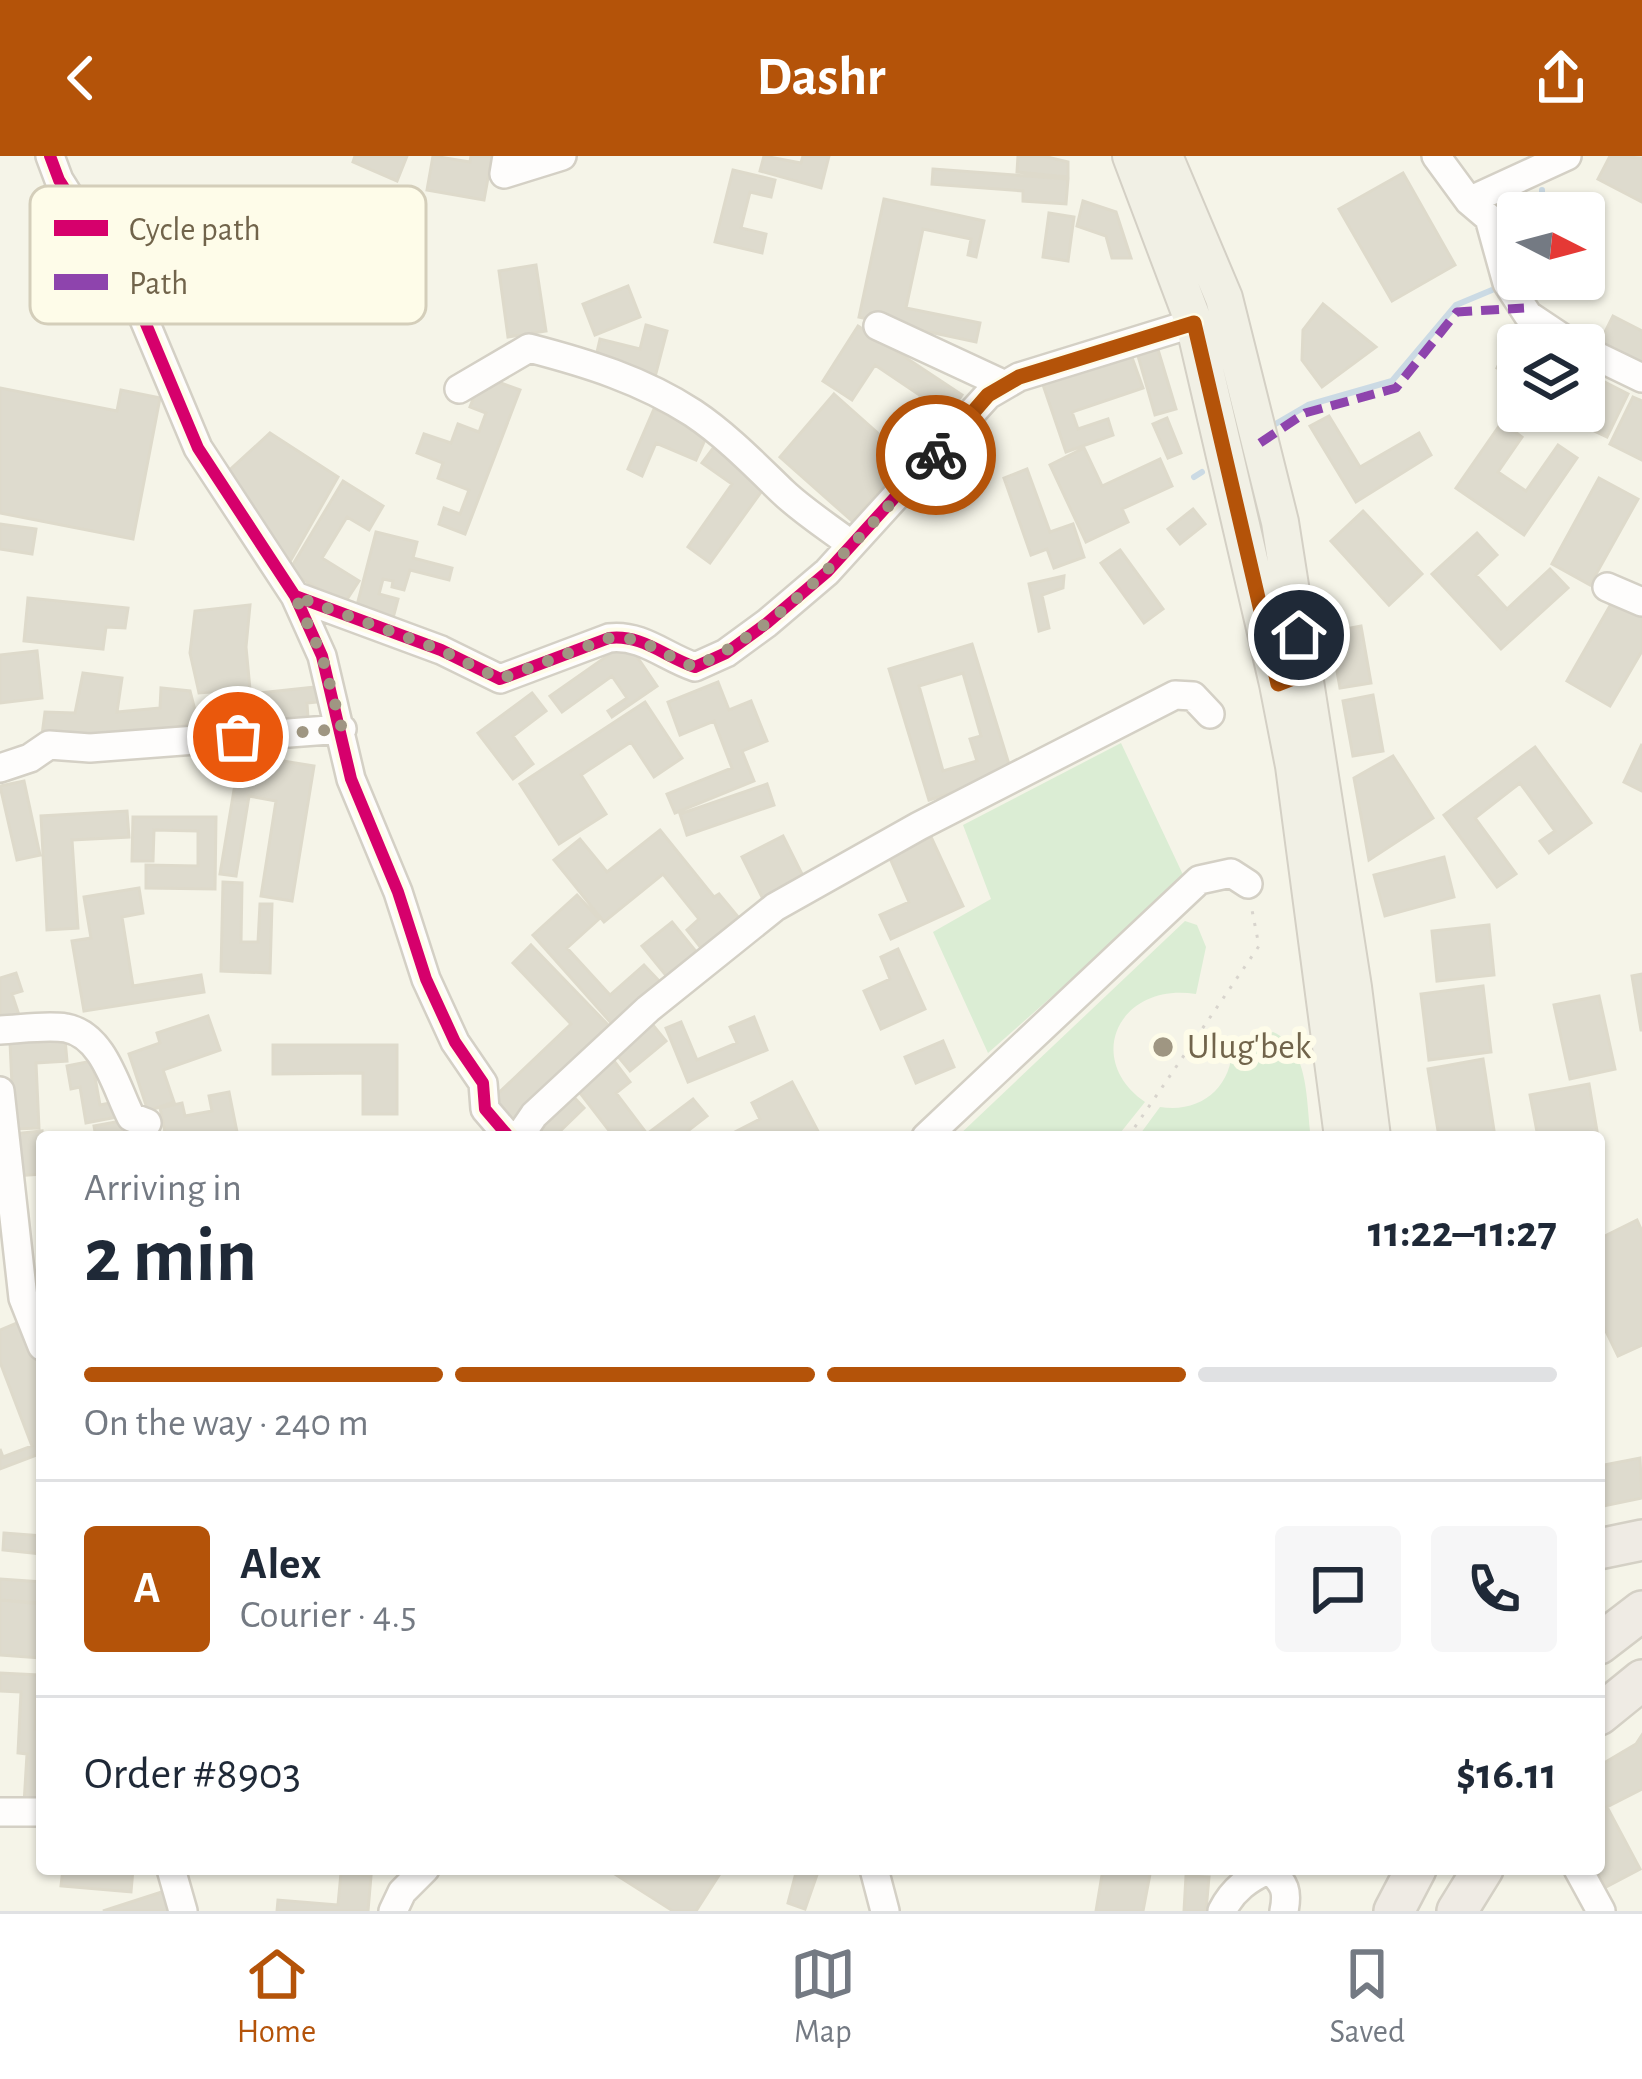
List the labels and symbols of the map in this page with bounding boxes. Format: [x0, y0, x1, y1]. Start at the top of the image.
legend [30, 186, 426, 324]
north arrow [1497, 192, 1605, 300]
text: Cycle path [129, 214, 261, 247]
text: Path [129, 268, 188, 301]
courier [876, 395, 996, 515]
pin [1248, 584, 1350, 686]
pin [187, 686, 289, 788]
place label: Ulug'bek [1187, 1029, 1312, 1065]
marker: Ulug'bek [1150, 1034, 1176, 1060]

